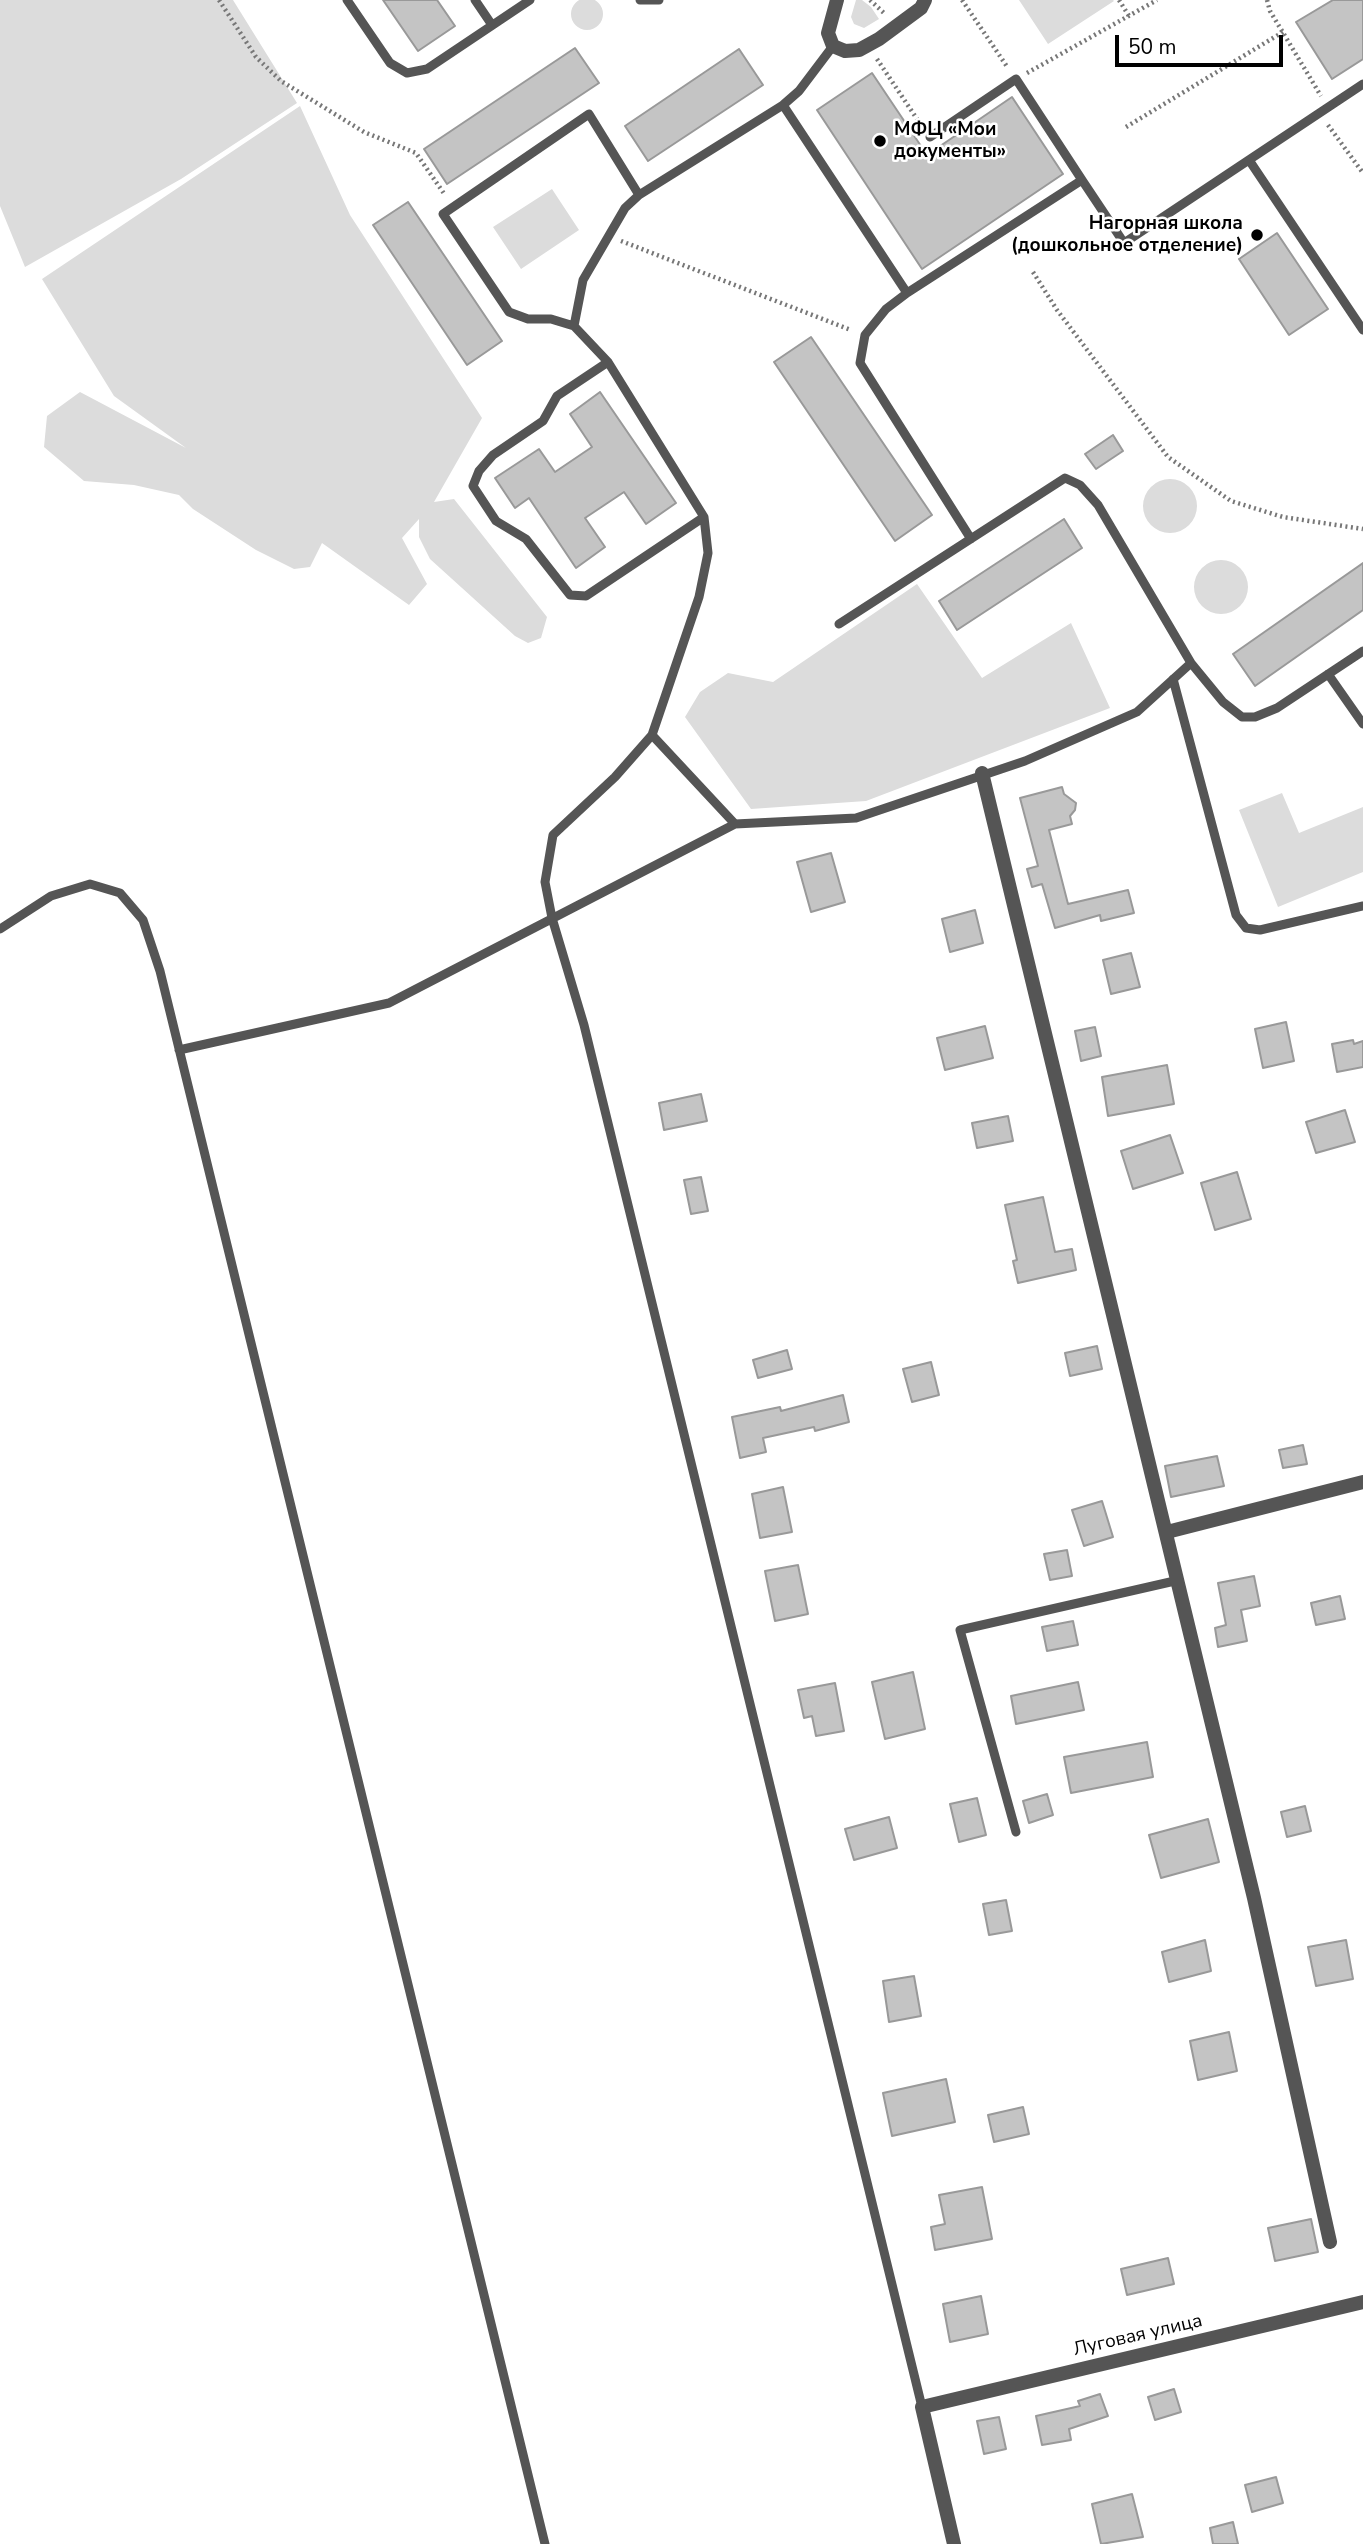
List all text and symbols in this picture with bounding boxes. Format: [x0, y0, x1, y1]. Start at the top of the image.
scale bar [1118, 21, 1286, 65]
text: 50 m [1128, 33, 1177, 61]
place label: МФЦ «Мои документы» [894, 119, 1006, 163]
marker: МФЦ «Мои документы» [872, 133, 888, 149]
place label: Нагорная школа (дошкольное отделение) [1011, 213, 1243, 257]
marker: Нагорная школа (дошкольное отделение) [1249, 227, 1265, 243]
street label: Луговая улица [1071, 2310, 1205, 2362]

